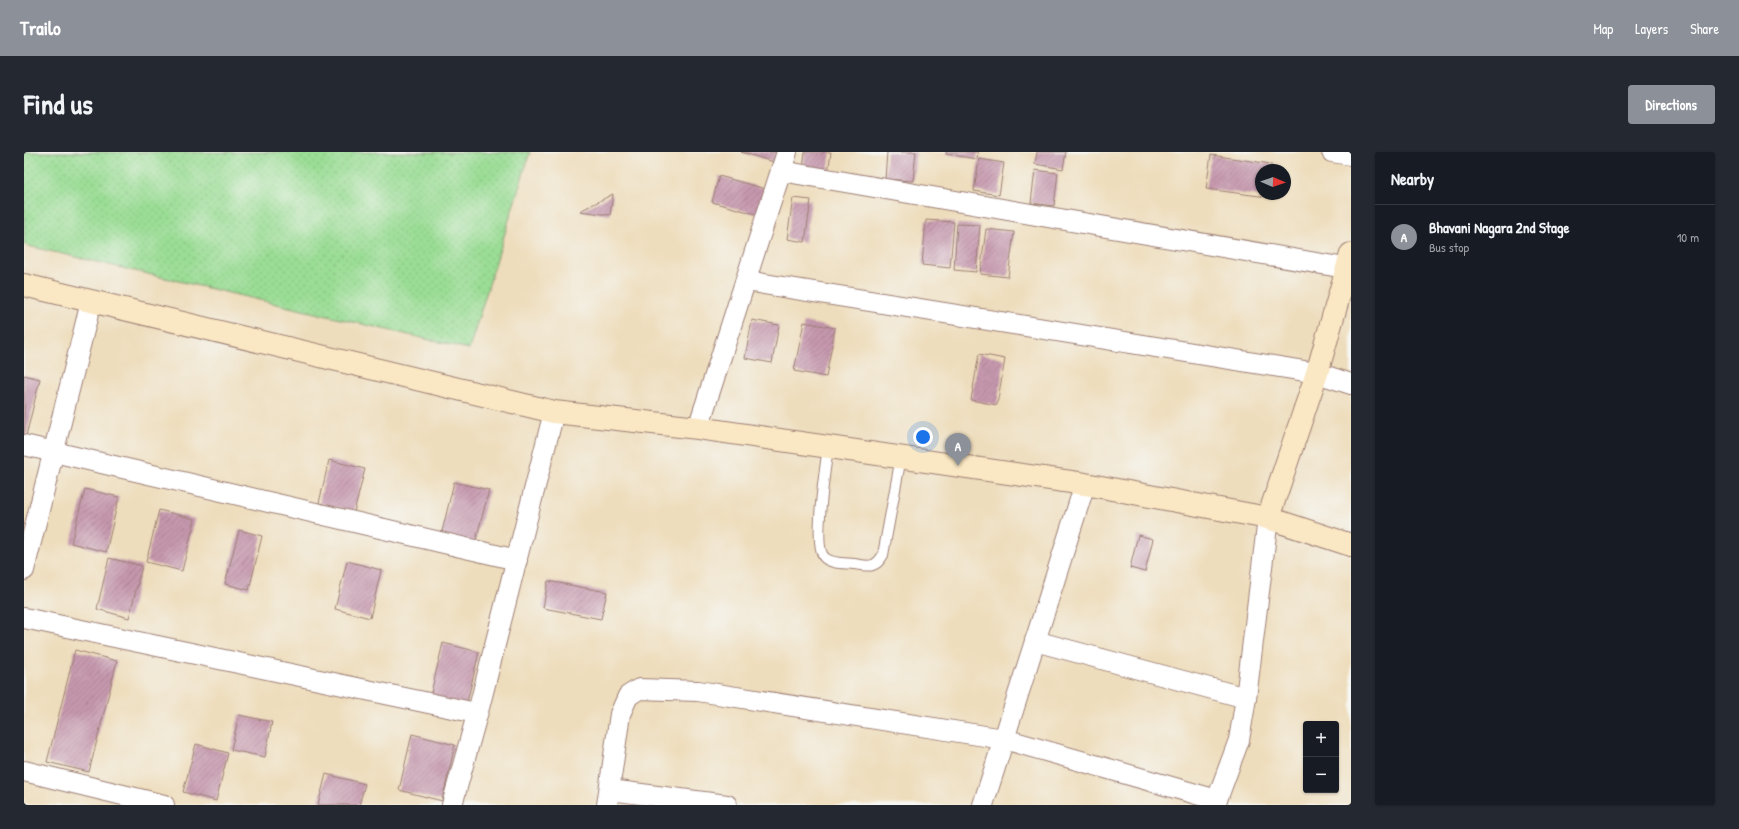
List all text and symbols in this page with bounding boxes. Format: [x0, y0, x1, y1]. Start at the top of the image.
text: Trailo [20, 15, 61, 41]
text: Map [1593, 19, 1613, 38]
text: Layers [1635, 19, 1668, 38]
text: Share [1690, 19, 1719, 38]
text: Find us [24, 85, 93, 123]
button: Directions [1628, 85, 1715, 124]
north arrow [1255, 164, 1291, 200]
text: Nearby [1391, 167, 1434, 190]
text: Bhavani Nagara 2nd Stage [1429, 217, 1569, 238]
text: A [1401, 228, 1407, 246]
text: 10 m [1677, 228, 1699, 246]
text: Bus stop [1429, 238, 1469, 256]
your location [913, 427, 933, 447]
pin: A [945, 433, 971, 466]
map controls [1303, 721, 1339, 793]
button: + [1303, 721, 1339, 757]
button: − [1303, 757, 1339, 793]

